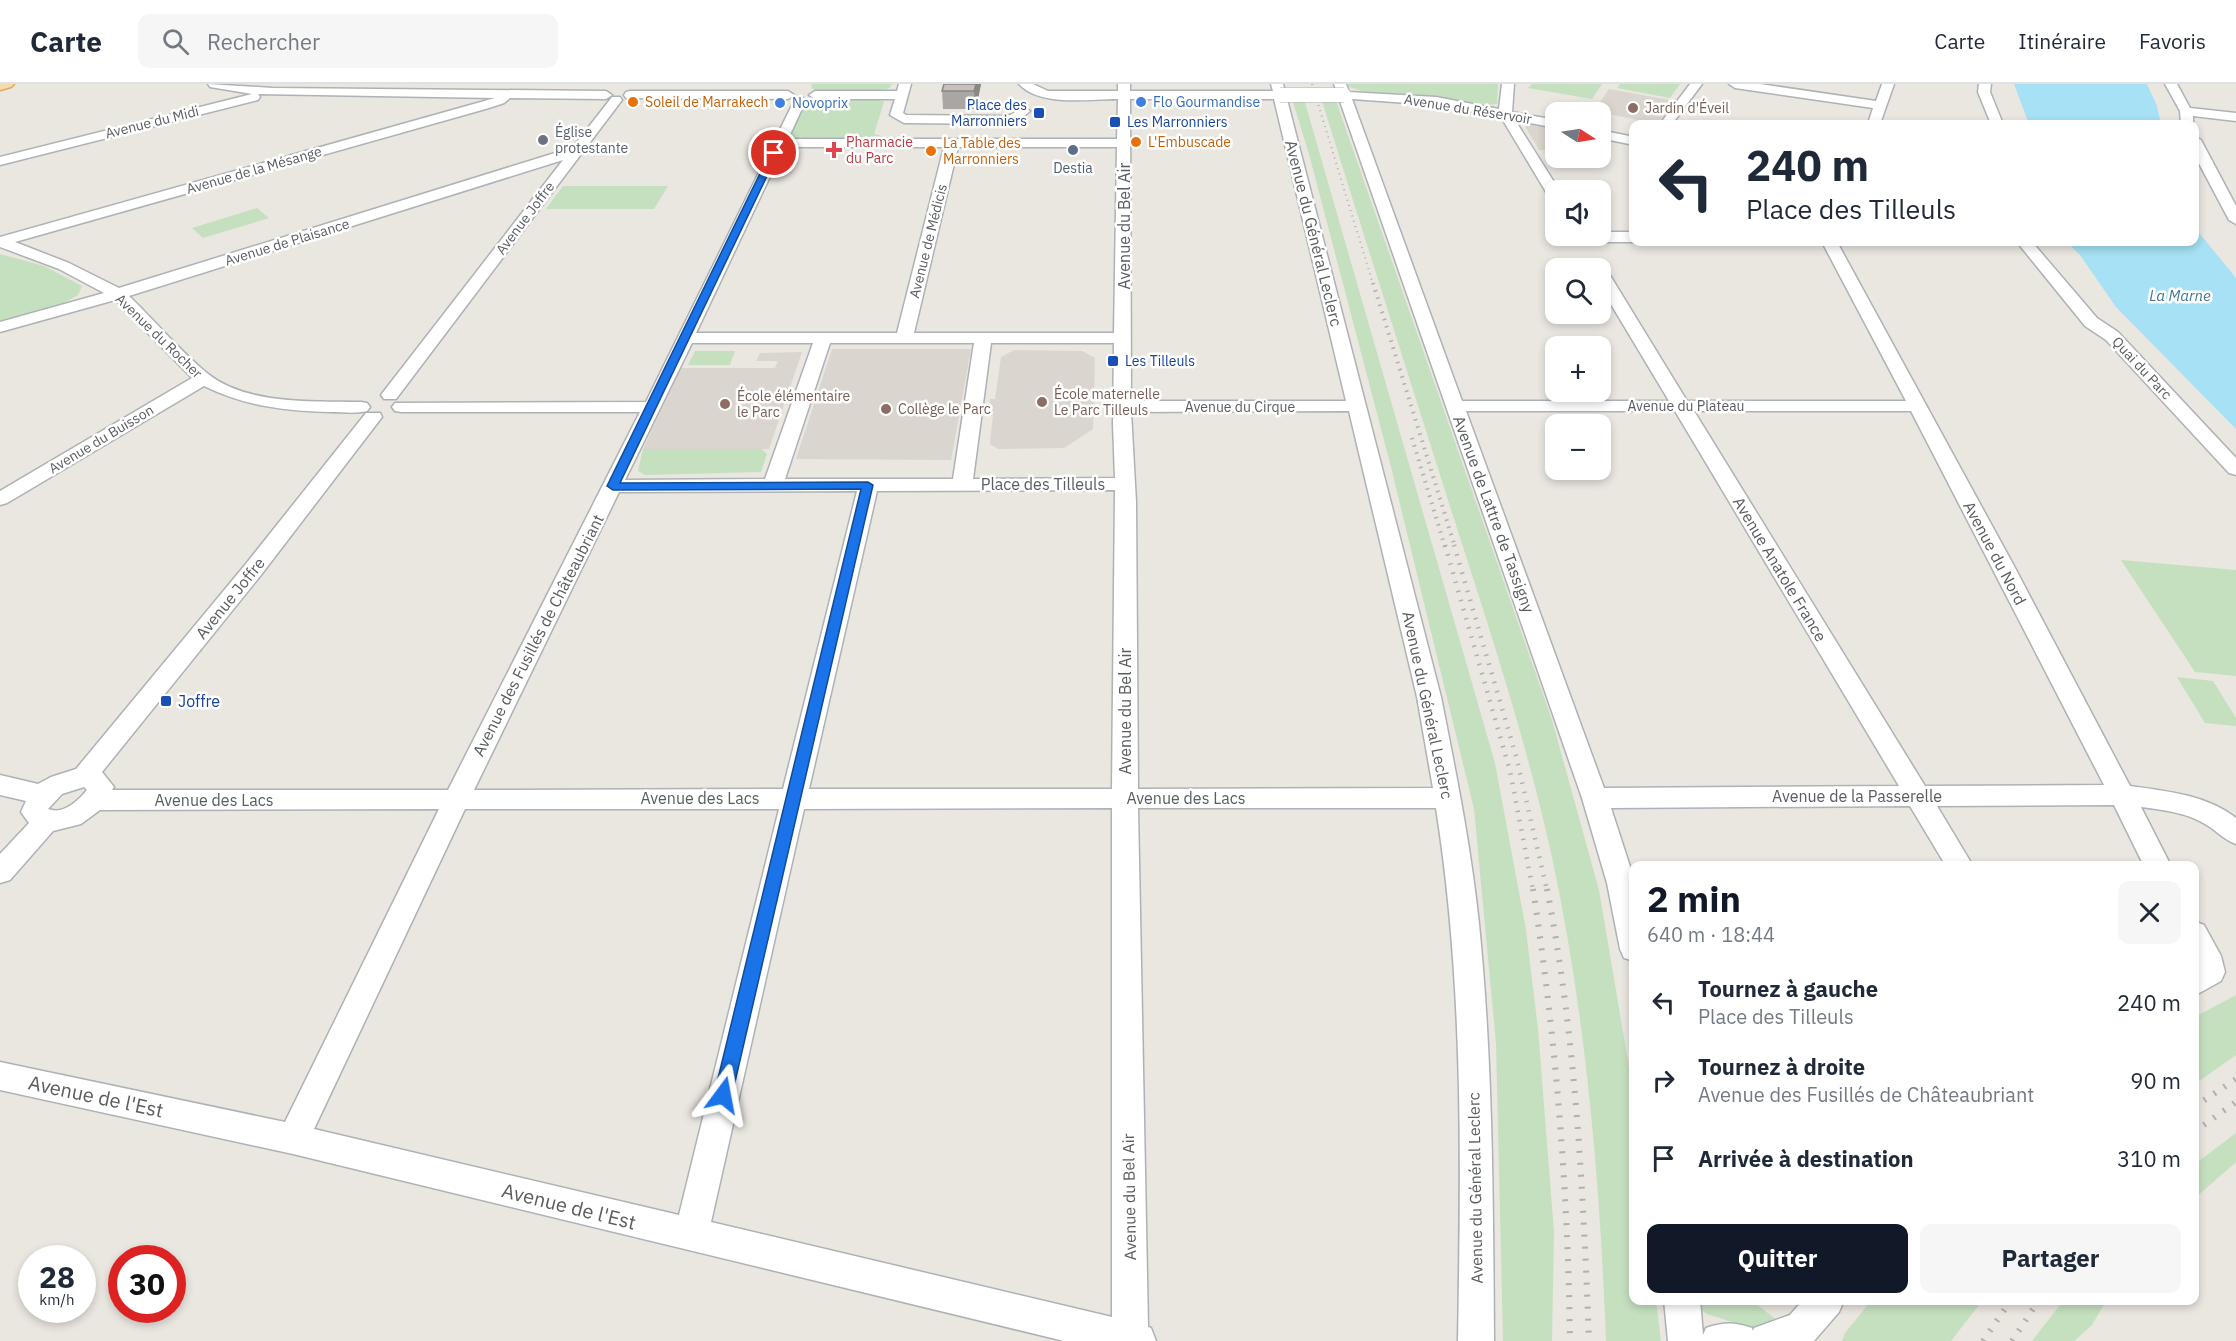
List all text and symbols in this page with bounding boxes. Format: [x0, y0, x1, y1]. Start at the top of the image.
search box [138, 14, 558, 68]
text: Carte [30, 23, 102, 60]
icon: search [159, 25, 192, 58]
text: Rechercher [207, 27, 320, 56]
text: Carte [1934, 27, 1985, 55]
text: Itinéraire [2018, 27, 2106, 55]
text: Favoris [2139, 27, 2206, 55]
street label: Avenue du Réservoir [1403, 90, 1533, 128]
place label: Soleil de Marrakech [645, 93, 769, 111]
place label: Flo Gourmandise [1153, 93, 1261, 111]
place label: Novoprix [792, 94, 848, 112]
marker: Soleil de Marrakech [626, 95, 640, 109]
marker: Flo Gourmandise [1134, 95, 1148, 109]
marker: Novoprix [773, 96, 787, 110]
place label: Place des Marronniers [951, 96, 1027, 130]
place label: Jardin d'Éveil [1645, 98, 1729, 117]
marker: Jardin d'Éveil [1626, 101, 1640, 115]
street label: Avenue du Midi [103, 102, 201, 142]
north arrow [1545, 102, 1611, 168]
map controls [1545, 102, 1611, 480]
marker: Place des Marronniers [1032, 106, 1046, 120]
place label: Les Marronniers [1127, 113, 1228, 131]
marker: Les Marronniers [1108, 115, 1122, 129]
place label: Église protestante [555, 122, 628, 157]
pin [748, 127, 799, 178]
marker: Église protestante [536, 133, 550, 147]
place label: Pharmacie du Parc [846, 133, 913, 167]
place label: L'Embuscade [1148, 133, 1231, 151]
place label: La Table des Marronniers [943, 134, 1021, 168]
marker: L'Embuscade [1129, 135, 1143, 149]
icon: arrive [757, 136, 790, 169]
street label: Avenue du Général Leclerc [1281, 138, 1347, 328]
text: 240 m [1746, 138, 1869, 193]
street label: Avenue de la Mésange [184, 142, 324, 198]
marker: Pharmacie du Parc [827, 143, 841, 157]
marker: Destia [1066, 143, 1080, 157]
marker: La Table des Marronniers [924, 144, 938, 158]
icon: left [1647, 144, 1725, 222]
place label: Destia [1053, 159, 1093, 177]
street label: Avenue du Bel Air [1114, 162, 1134, 289]
street label: Avenue Joffre [492, 178, 558, 258]
button: sound [1545, 180, 1611, 246]
street label: Avenue de Médicis [905, 182, 951, 300]
text: Place des Tilleuls [1746, 191, 1956, 226]
street label: Avenue de Plaisance [223, 214, 352, 270]
button: search [1545, 258, 1611, 324]
water label: La Marne [2149, 286, 2211, 305]
street label: Avenue du Rocher [112, 290, 206, 382]
street label: Quai du Parc [2108, 333, 2176, 403]
button: + [1545, 336, 1611, 402]
place label: Les Tilleuls [1125, 352, 1195, 370]
marker: Les Tilleuls [1106, 354, 1120, 368]
place label: École maternelle Le Parc Tilleuls [1054, 384, 1160, 419]
place label: École élémentaire le Parc [737, 386, 851, 421]
marker: École maternelle Le Parc Tilleuls [1035, 395, 1049, 409]
marker: École élémentaire le Parc [718, 397, 732, 411]
street label: Avenue du Plateau [1627, 397, 1745, 415]
street label: Avenue du Cirque [1185, 398, 1296, 416]
place label: Collège le Parc [898, 400, 991, 418]
street label: Avenue du Buisson [45, 401, 157, 477]
marker: Collège le Parc [879, 402, 893, 416]
street label: Avenue de Lattre de Tassigny [1449, 413, 1539, 615]
button: − [1545, 414, 1611, 480]
street label: Place des Tilleuls [981, 474, 1105, 494]
street label: Avenue Anatole France [1729, 493, 1831, 645]
street label: Avenue du Nord [1959, 498, 2031, 608]
street label: Avenue des Fusillés de Châteaubriant [468, 511, 608, 759]
street label: Avenue Joffre [191, 553, 269, 643]
street label: Avenue du Général Leclerc [1398, 609, 1458, 801]
street label: Avenue du Bel Air [1115, 647, 1135, 774]
place label: Joffre [178, 691, 220, 711]
marker: Joffre [159, 694, 173, 708]
street label: Avenue de la Passerelle [1772, 786, 1942, 806]
street label: Avenue des Lacs [640, 788, 760, 808]
street label: Avenue des Lacs [1126, 788, 1246, 808]
street label: Avenue des Lacs [154, 790, 274, 810]
text: 2 min [1647, 875, 1741, 922]
button: close [2118, 881, 2181, 944]
text: 640 m · 18:44 [1647, 921, 1775, 948]
text: Tournez à gauche [1698, 974, 1878, 1003]
icon: left [1647, 986, 1680, 1019]
text: 240 m [2117, 988, 2181, 1017]
text: Place des Tilleuls [1698, 1003, 1854, 1030]
text: Tournez à droite [1698, 1052, 1865, 1081]
position arrow [691, 1063, 755, 1127]
icon: right [1647, 1064, 1680, 1097]
text: 90 m [2130, 1066, 2181, 1095]
street label: Avenue de l'Est [26, 1069, 166, 1123]
text: Avenue des Fusillés de Châteaubriant [1698, 1081, 2034, 1108]
street label: Avenue du Général Leclerc [1463, 1092, 1487, 1284]
street label: Avenue du Bel Air [1118, 1133, 1140, 1261]
icon: arrive [1647, 1142, 1680, 1175]
text: Arrivée à destination [1698, 1144, 1914, 1173]
text: 310 m [2117, 1144, 2181, 1173]
street label: Avenue de l'Est [499, 1176, 639, 1236]
button: Quitter [1647, 1224, 1908, 1293]
button: Partager [1920, 1224, 2181, 1293]
speed limit sign: 30 [108, 1245, 186, 1323]
text: 28 [39, 1257, 75, 1296]
text: km/h [39, 1290, 75, 1309]

